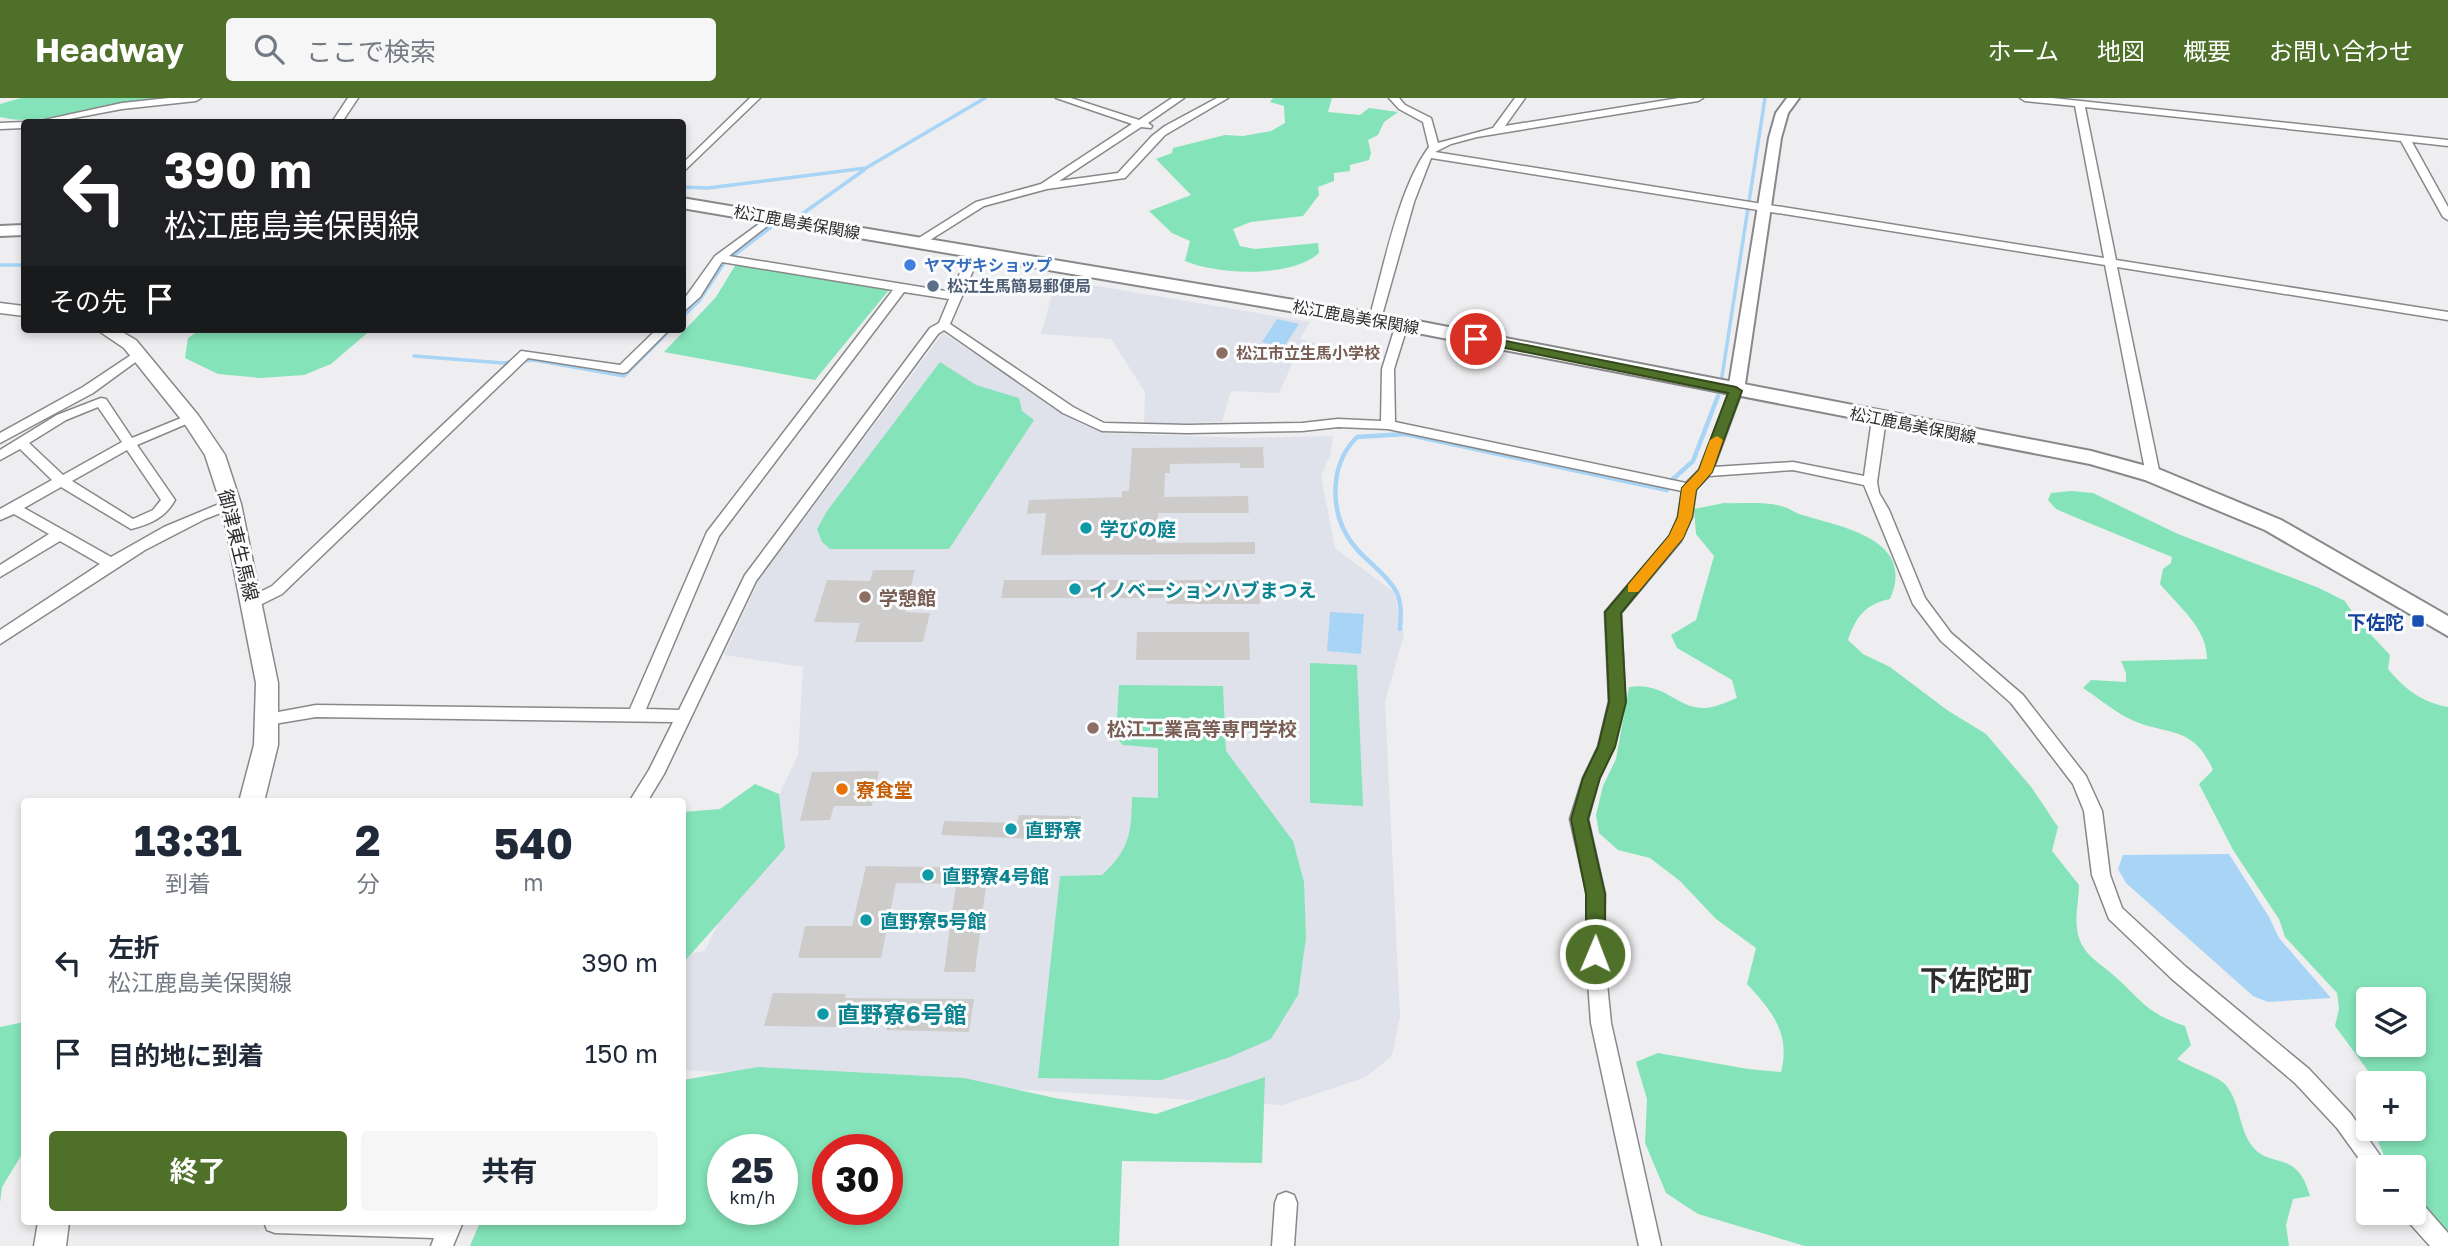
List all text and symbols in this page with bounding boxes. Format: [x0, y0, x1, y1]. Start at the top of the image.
search box [226, 18, 716, 81]
text: Headway [35, 30, 184, 69]
icon: search [250, 30, 288, 68]
text: ここで検索 [306, 36, 436, 67]
text: ホーム [1988, 36, 2059, 65]
text: 地図 [2097, 36, 2145, 65]
text: 概要 [2183, 36, 2231, 65]
text: お問い合わせ [2269, 36, 2413, 65]
text: 390 m [164, 140, 312, 199]
icon: left [49, 147, 140, 238]
street label: 松江鹿島美保関線 [732, 201, 862, 243]
text: 松江鹿島美保関線 [164, 206, 420, 244]
place label: ヤマザキショップ [924, 255, 1052, 275]
marker: ヤマザキショップ [902, 257, 918, 273]
place label: 松江生馬簡易郵便局 [947, 276, 1091, 296]
marker: 松江生馬簡易郵便局 [925, 278, 941, 294]
icon: arrive [141, 280, 179, 318]
text: その先 [49, 286, 127, 317]
street label: 松江鹿島美保関線 [1291, 296, 1421, 338]
pin [1446, 309, 1506, 369]
icon: arrive [1457, 320, 1495, 358]
place label: 松江市立生馬小学校 [1236, 343, 1380, 363]
marker: 松江市立生馬小学校 [1214, 345, 1230, 361]
street label: 松江鹿島美保関線 [1848, 403, 1978, 447]
street label: 御津東生馬線 [214, 487, 264, 603]
place label: 学びの庭 [1100, 517, 1176, 540]
marker: 学びの庭 [1078, 520, 1094, 536]
place label: イノベーションハブまつえ [1089, 578, 1317, 601]
marker: イノベーションハブまつえ [1067, 581, 1083, 597]
place label: 学憩館 [879, 586, 936, 609]
marker: 学憩館 [857, 589, 873, 605]
place label: 下佐陀 [2347, 610, 2404, 633]
marker: 下佐陀 [2410, 613, 2426, 629]
place label: 松江工業高等専門学校 [1107, 717, 1297, 740]
marker: 松江工業高等専門学校 [1085, 720, 1101, 736]
place label: 寮食堂 [856, 778, 913, 801]
marker: 寮食堂 [834, 781, 850, 797]
text: 13:31 [134, 815, 242, 865]
text: 2 [355, 815, 381, 865]
text: 540 [494, 818, 573, 868]
place label: 直野寮 [1025, 818, 1082, 841]
marker: 直野寮 [1003, 821, 1019, 837]
place label: 直野寮4号館 [942, 864, 1049, 887]
marker: 直野寮4号館 [920, 867, 936, 883]
text: m [523, 868, 544, 896]
text: 到着 [165, 869, 211, 897]
text: 分 [356, 869, 379, 897]
place label: 直野寮5号館 [880, 909, 987, 932]
marker: 直野寮5号館 [858, 912, 874, 928]
position arrow [1558, 917, 1632, 991]
text: 左折 [108, 932, 160, 963]
icon: left [49, 944, 87, 982]
text: 390 m [581, 947, 658, 978]
district label: 下佐陀町 [1920, 963, 2032, 996]
text: 松江鹿島美保関線 [108, 968, 292, 996]
map controls [2356, 987, 2426, 1225]
button: layers [2356, 987, 2426, 1057]
place label: 直野寮6号館 [837, 1000, 967, 1028]
marker: 直野寮6号館 [815, 1006, 831, 1022]
icon: arrive [49, 1035, 87, 1073]
text: 150 m [585, 1038, 658, 1069]
text: 目的地に到着 [108, 1040, 264, 1071]
button: + [2356, 1071, 2426, 1141]
button: 終了 [49, 1131, 347, 1211]
button: 共有 [361, 1131, 658, 1211]
speed limit sign: 30 [812, 1134, 903, 1225]
text: 25 [731, 1149, 774, 1191]
button: − [2356, 1155, 2426, 1225]
text: km/h [730, 1186, 775, 1208]

